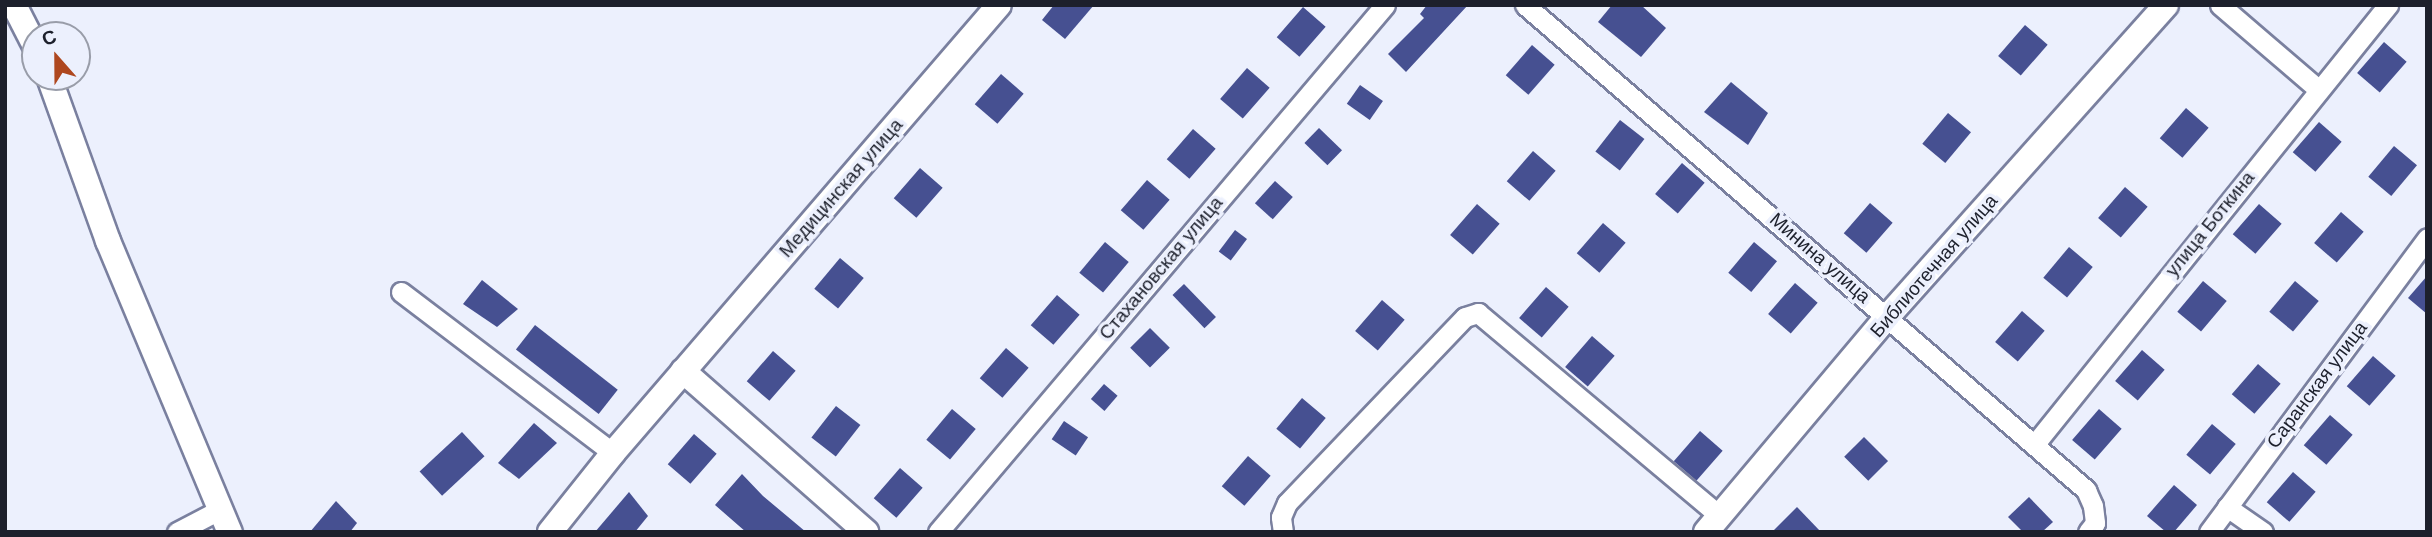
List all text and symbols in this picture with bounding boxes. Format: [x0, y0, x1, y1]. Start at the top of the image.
north arrow [21, 21, 91, 91]
text: С [39, 26, 59, 50]
street label: Медицинская улица [775, 114, 907, 262]
street label: улица Боткина [2161, 167, 2259, 281]
street label: Библиотечная улица [1866, 190, 2002, 342]
street label: Стахановская улица [1094, 192, 1228, 344]
street label: Минина улица [1765, 208, 1875, 308]
street label: Саранская улица [2262, 317, 2372, 453]

